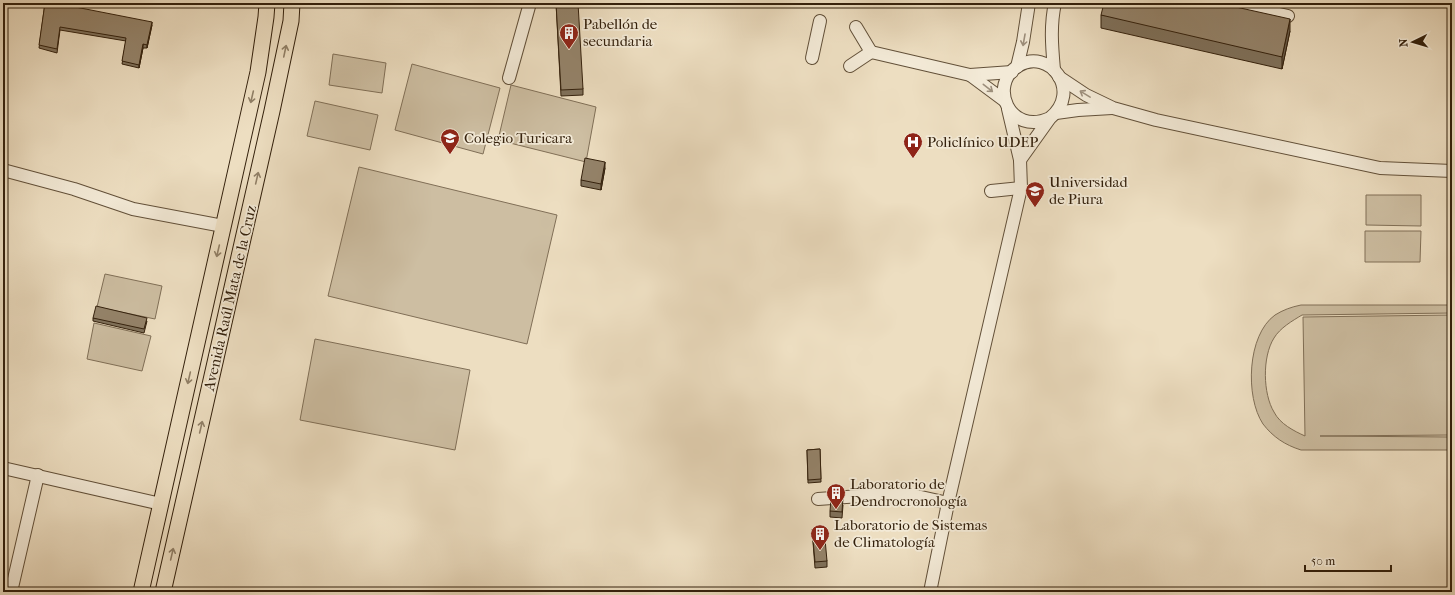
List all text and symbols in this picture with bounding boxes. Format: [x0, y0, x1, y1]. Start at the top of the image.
place label: Pabellón de secundaria [583, 15, 658, 50]
building icon: Pabellón de secundaria [558, 22, 580, 50]
north arrow [1393, 22, 1433, 62]
one-way arrow [1019, 33, 1027, 46]
text: N [1397, 37, 1410, 48]
one-way arrow [281, 44, 289, 57]
one-way arrow [982, 84, 993, 92]
one-way arrow [248, 90, 256, 103]
one-way arrow [1079, 90, 1091, 98]
school or university icon: Colegio Turicara [439, 127, 461, 155]
place label: Colegio Turicara [464, 129, 573, 147]
hospital icon: Policlínico UDEP [902, 131, 924, 159]
place label: Policlínico UDEP [927, 133, 1038, 151]
one-way arrow [254, 171, 262, 184]
place label: Universidad de Piura [1049, 173, 1129, 208]
school or university icon: Universidad de Piura [1024, 180, 1046, 208]
street label: Avenida Raúl Mata de la Cruz [200, 203, 260, 394]
one-way arrow [213, 244, 221, 257]
one-way arrow [185, 371, 193, 384]
one-way arrow [197, 421, 205, 434]
place label: Laboratorio de Dendrocronología [850, 475, 968, 510]
building icon: Laboratorio de Dendrocronología [825, 482, 847, 510]
place label: Laboratorio de Sistemas de Climatología [834, 516, 988, 551]
building icon: Laboratorio de Sistemas de Climatología [809, 523, 831, 551]
scale bar [1305, 547, 1391, 573]
one-way arrow [168, 548, 176, 561]
text: 50 m [1311, 554, 1335, 568]

